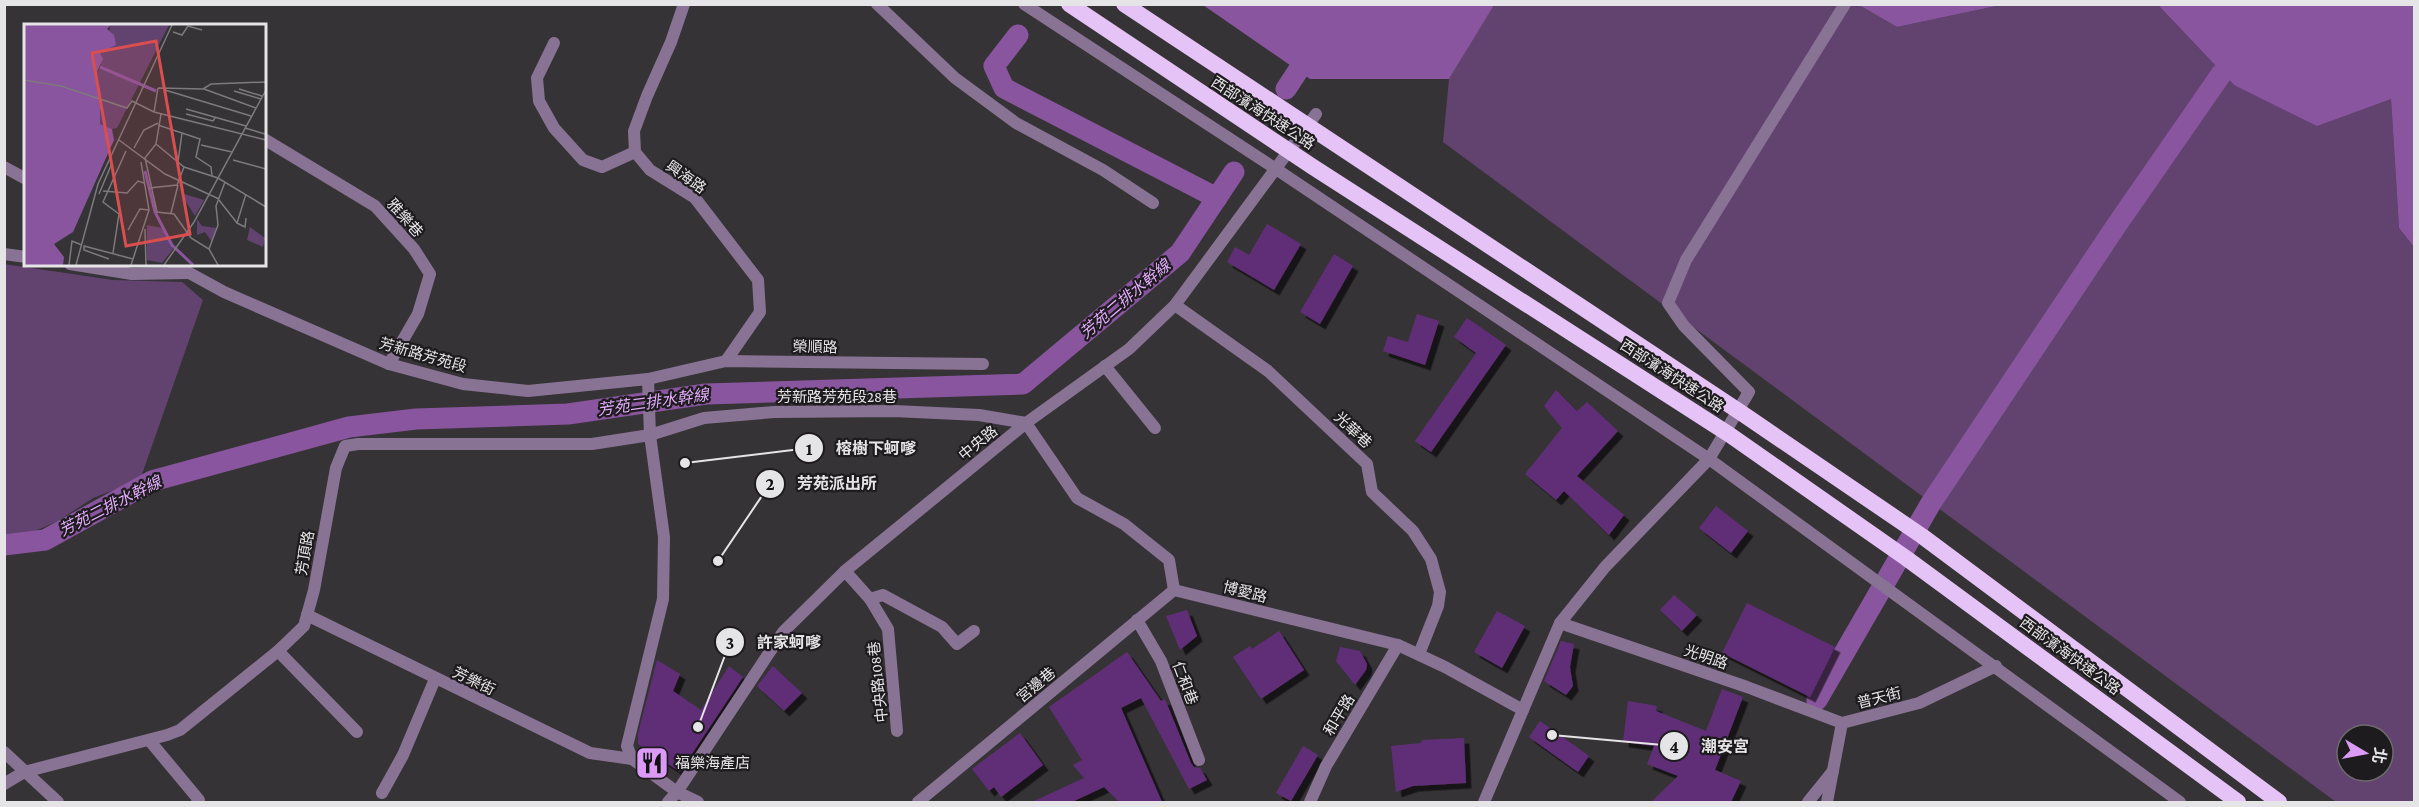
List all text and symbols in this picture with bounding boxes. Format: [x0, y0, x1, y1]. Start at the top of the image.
inset map [24, 24, 266, 266]
street label: 西部濱海快速公路 [1208, 73, 1318, 152]
street label: 興海路 [663, 158, 709, 196]
street label: 雅樂巷 [384, 196, 426, 240]
water label: 芳苑二排水幹線 [1077, 255, 1175, 342]
street label: 芳新路芳苑段 [378, 335, 468, 375]
street label: 西部濱海快速公路 [1617, 336, 1727, 415]
street label: 榮順路 [792, 339, 838, 355]
water label: 芳苑二排水幹線 [596, 386, 712, 418]
street label: 芳新路芳苑段28巷 [777, 389, 897, 405]
street label: 光華巷 [1331, 409, 1375, 451]
street label: 中央路 [955, 423, 1001, 463]
callout: 榕樹下蚵嗲 [794, 431, 928, 465]
text: 1 [806, 439, 813, 459]
text: 榕樹下蚵嗲 [836, 439, 916, 457]
callout: 芳苑派出所 [755, 467, 889, 501]
water label: 芳苑二排水幹線 [56, 472, 166, 539]
text: 2 [765, 474, 775, 494]
text: 芳苑派出所 [797, 475, 877, 492]
street label: 芳頂路 [293, 529, 317, 577]
street label: 博愛路 [1221, 579, 1269, 605]
street label: 西部濱海快速公路 [2017, 613, 2124, 698]
callout: 許家蚵嗲 [715, 625, 833, 659]
text: 3 [726, 633, 734, 653]
text: 許家蚵嗲 [757, 634, 821, 651]
street label: 中央路108巷 [866, 641, 890, 723]
street label: 光明路 [1682, 642, 1730, 672]
street label: 仁和巷 [1169, 659, 1201, 707]
street label: 芳樂街 [450, 664, 498, 698]
street label: 宮邊巷 [1014, 664, 1058, 706]
street label: 普天街 [1855, 685, 1903, 711]
street label: 和平路 [1321, 692, 1357, 738]
north arrow [2335, 723, 2395, 783]
callout: 潮安宮 [1659, 729, 1761, 763]
text: 4 [1669, 737, 1679, 757]
text: 潮安宮 [1701, 738, 1749, 755]
restaurant icon: 福樂海產店 [634, 745, 670, 781]
text: 北 [2370, 746, 2389, 765]
place label: 福樂海產店 [675, 755, 750, 771]

